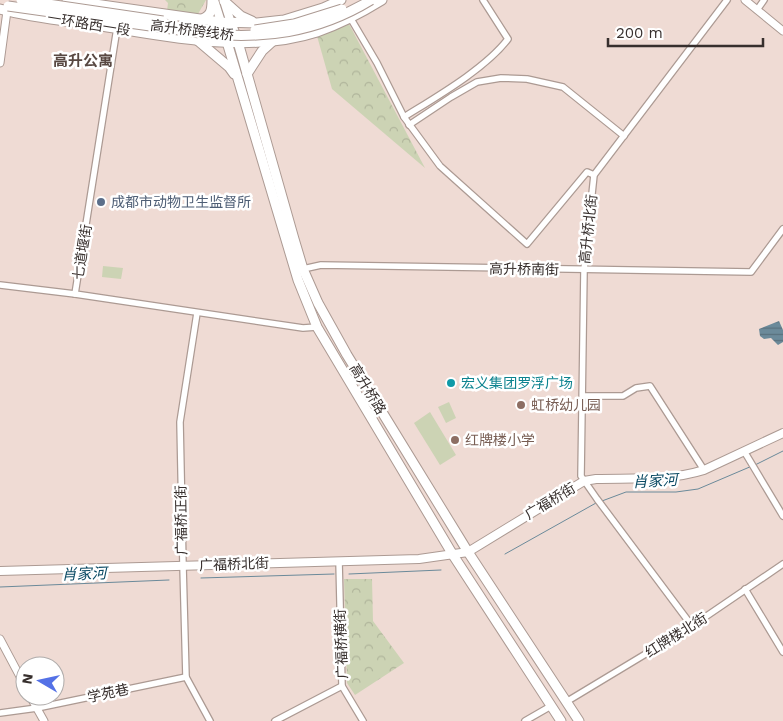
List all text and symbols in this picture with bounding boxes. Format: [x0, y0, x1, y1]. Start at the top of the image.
street label: 一环路西一段 [46, 10, 132, 38]
scale bar [608, 15, 763, 47]
street label: 高升桥跨线桥 [149, 17, 235, 43]
text: 200 m [616, 24, 663, 42]
district label: 高升公寓 [53, 52, 113, 70]
street label: 高升桥北街 [576, 193, 600, 265]
place label: 成都市动物卫生监督所 [111, 194, 251, 210]
marker: 成都市动物卫生监督所 [95, 196, 107, 208]
street label: 七道堰街 [70, 223, 94, 281]
street label: 高升桥南街 [489, 260, 559, 278]
street label: 高升桥路 [347, 361, 389, 417]
place label: 宏义集团罗浮广场 [461, 375, 573, 391]
marker: 宏义集团罗浮广场 [445, 377, 457, 389]
place label: 虹桥幼儿园 [531, 397, 601, 413]
marker: 虹桥幼儿园 [515, 399, 527, 411]
place label: 红牌楼小学 [465, 432, 535, 448]
marker: 红牌楼小学 [449, 434, 461, 446]
water label: 肖家河 [632, 471, 681, 491]
street label: 广福桥街 [522, 480, 578, 522]
street label: 广福桥正街 [172, 485, 190, 555]
street label: 广福桥北街 [199, 555, 269, 573]
water label: 肖家河 [61, 564, 110, 584]
street label: 广福桥横街 [332, 609, 350, 679]
street label: 红牌楼北街 [642, 610, 710, 660]
north arrow [15, 656, 65, 706]
text: N [18, 673, 36, 685]
street label: 学苑巷 [86, 681, 130, 705]

